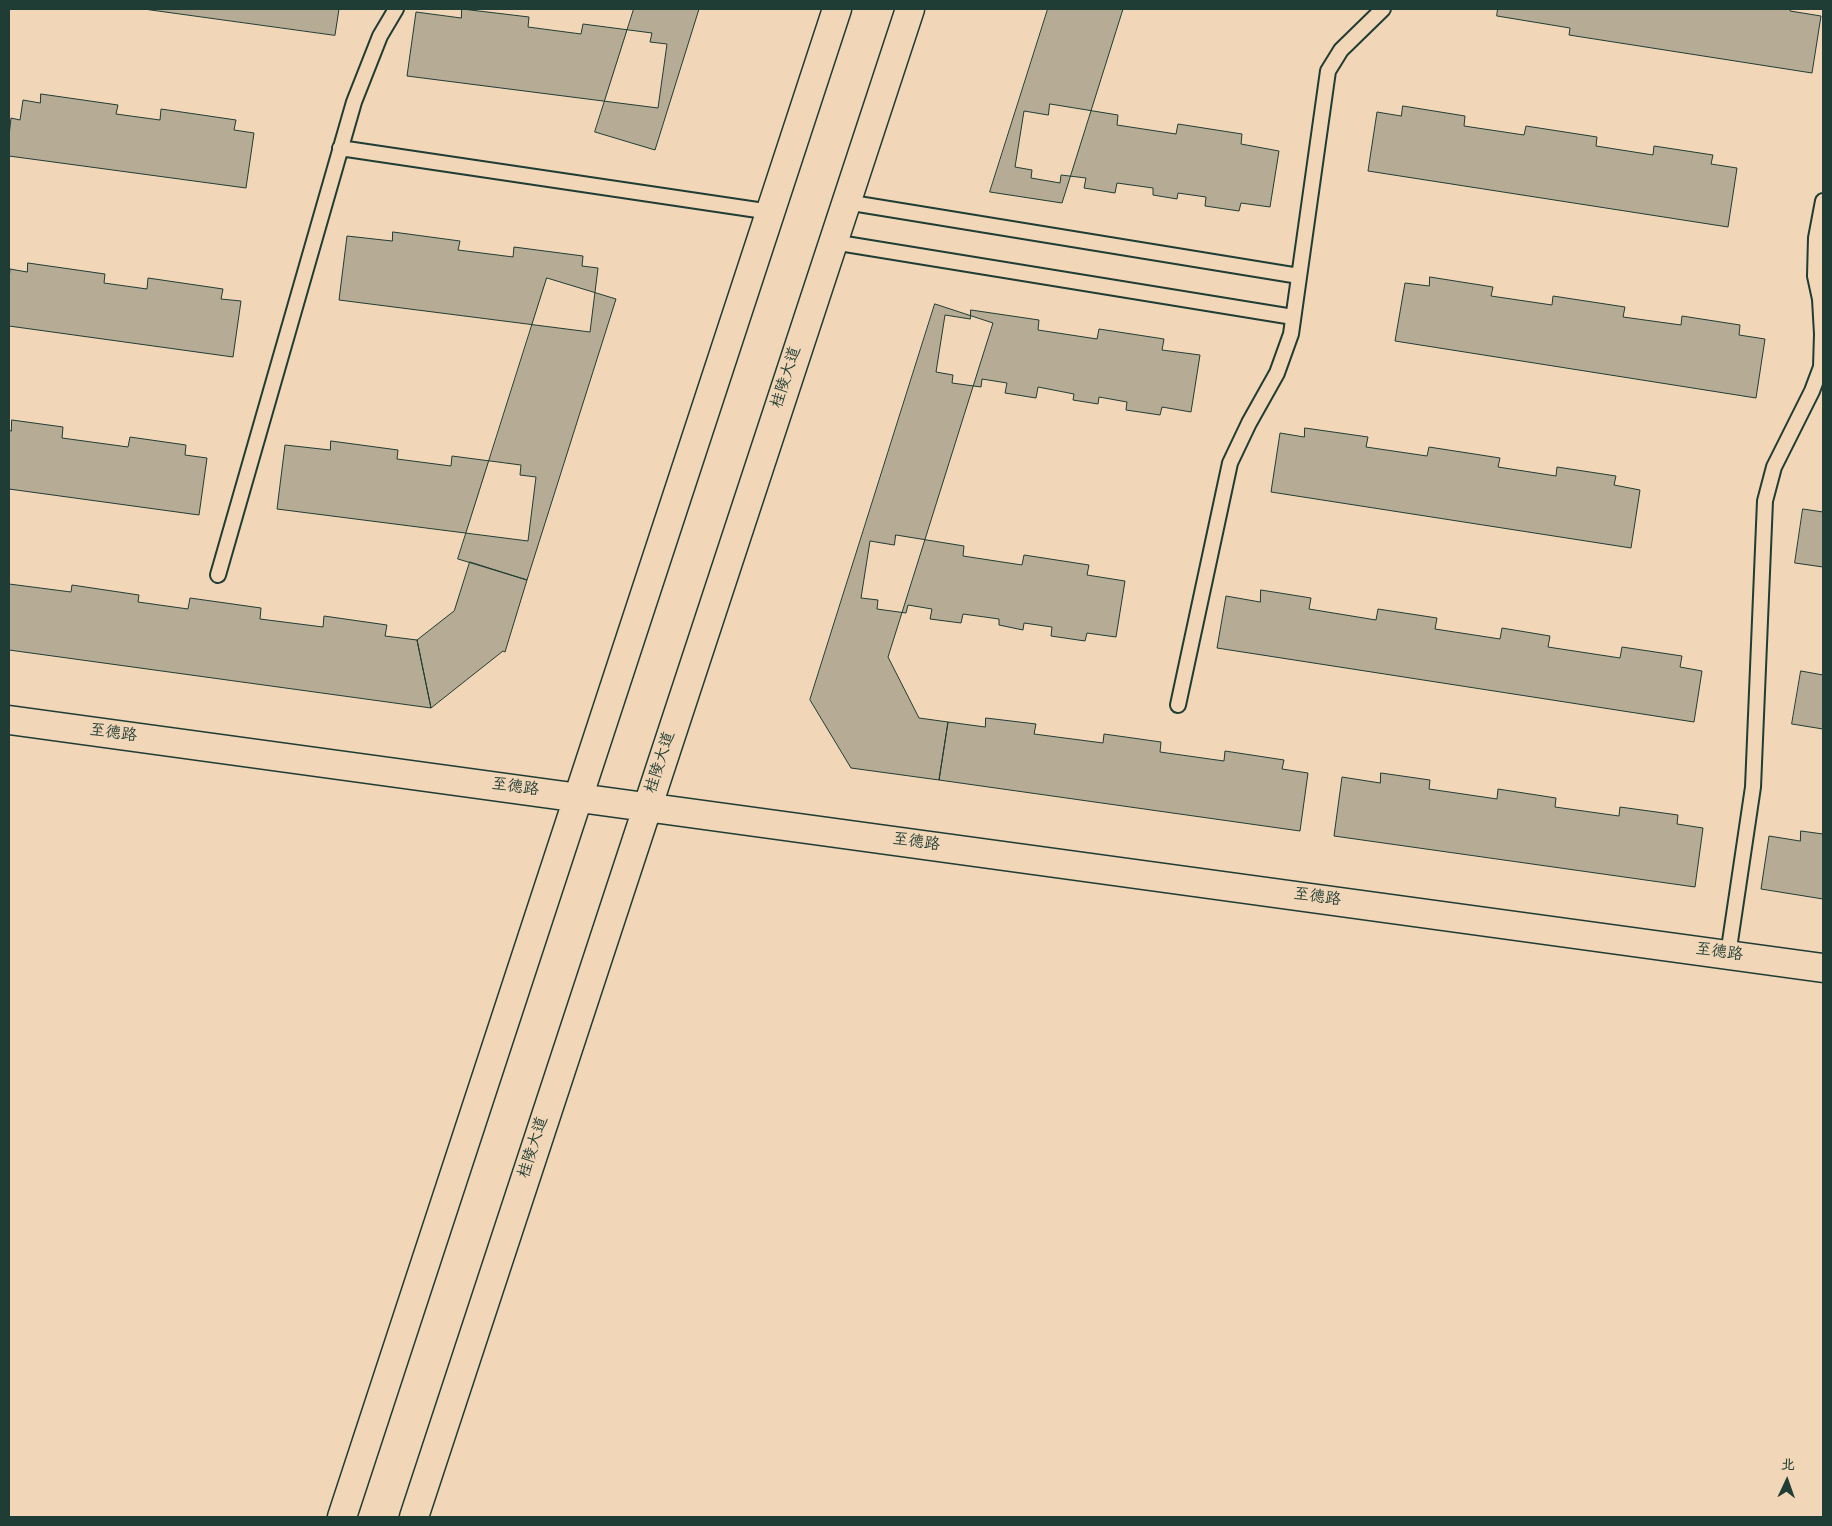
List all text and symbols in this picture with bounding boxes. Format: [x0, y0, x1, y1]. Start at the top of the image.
street label: 桂陵大道 [769, 345, 807, 411]
street label: 至德路 [88, 722, 138, 748]
street label: 桂陵大道 [643, 730, 681, 796]
street label: 至德路 [490, 776, 540, 802]
street label: 至德路 [891, 831, 941, 857]
street label: 至德路 [1292, 886, 1342, 912]
street label: 至德路 [1694, 941, 1744, 967]
street label: 桂陵大道 [516, 1115, 554, 1181]
north arrow [1762, 1456, 1812, 1506]
text: 北 [1780, 1456, 1795, 1476]

